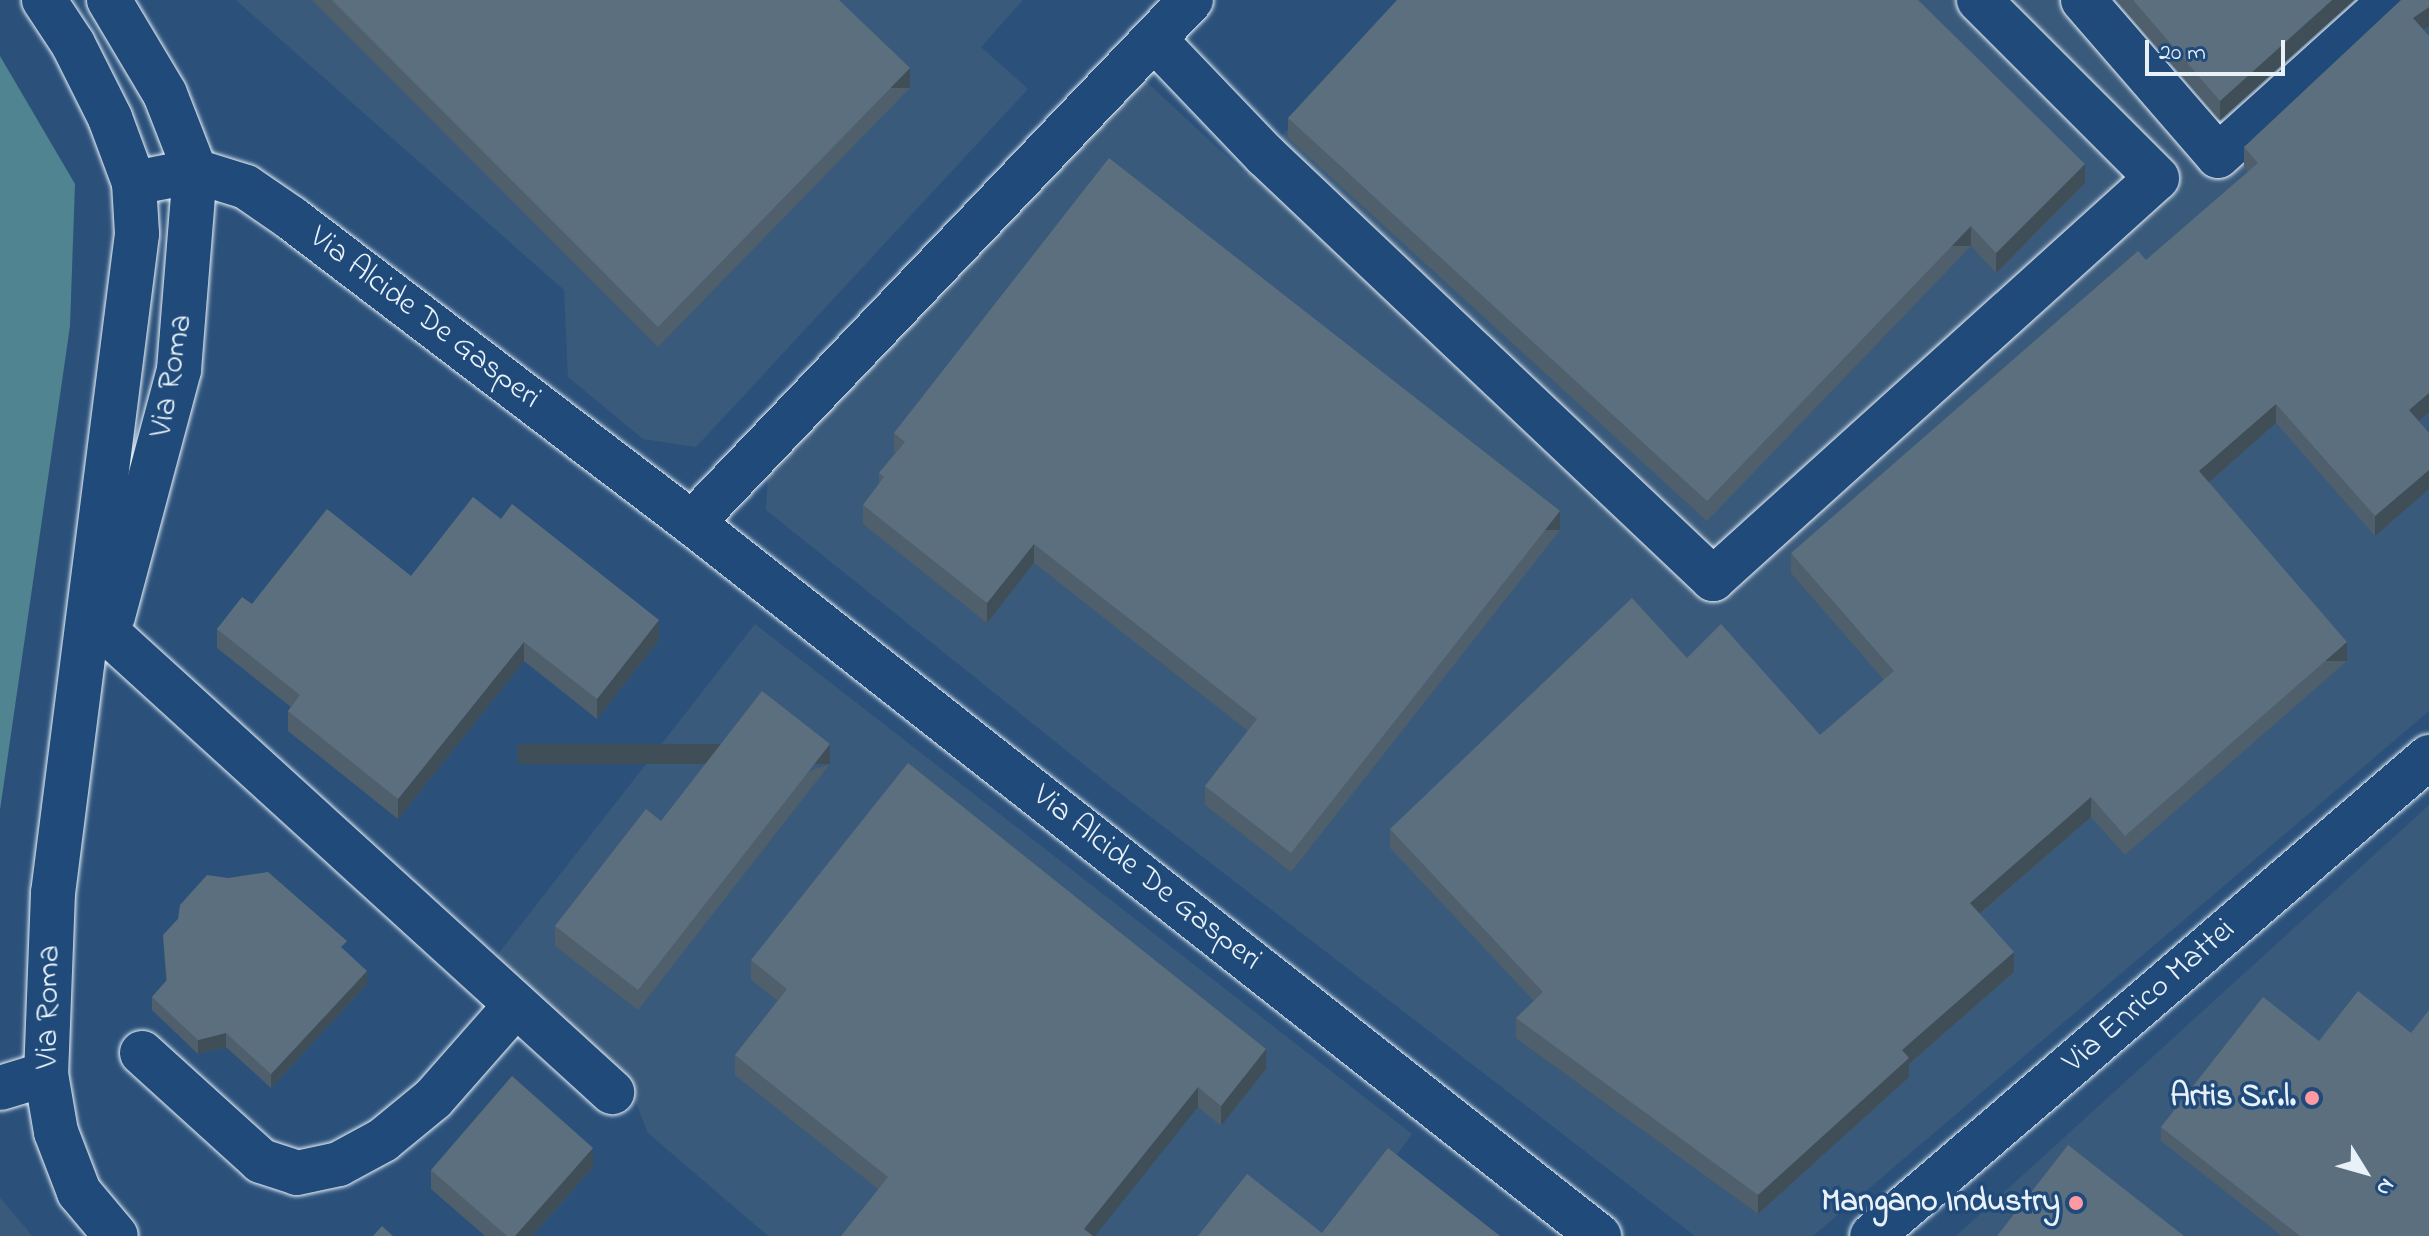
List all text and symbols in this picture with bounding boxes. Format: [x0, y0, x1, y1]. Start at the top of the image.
scale bar [2149, 24, 2289, 74]
text: 20 m [2159, 36, 2206, 71]
street label: Via Alcide De Gasperi [301, 219, 547, 419]
street label: Via Roma [143, 312, 203, 440]
street label: Via Alcide De Gasperi [1024, 778, 1268, 980]
street label: Via Enrico Mattei [2056, 912, 2244, 1082]
street label: Via Roma [30, 945, 70, 1069]
place label: Artis S.r.l. [2170, 1079, 2296, 1117]
marker: Artis S.r.l. [2303, 1089, 2321, 1107]
north arrow [2325, 1132, 2405, 1212]
text: N [2367, 1171, 2401, 1202]
place label: Mangano Industry [1821, 1184, 2060, 1222]
marker: Mangano Industry [2067, 1194, 2085, 1212]

